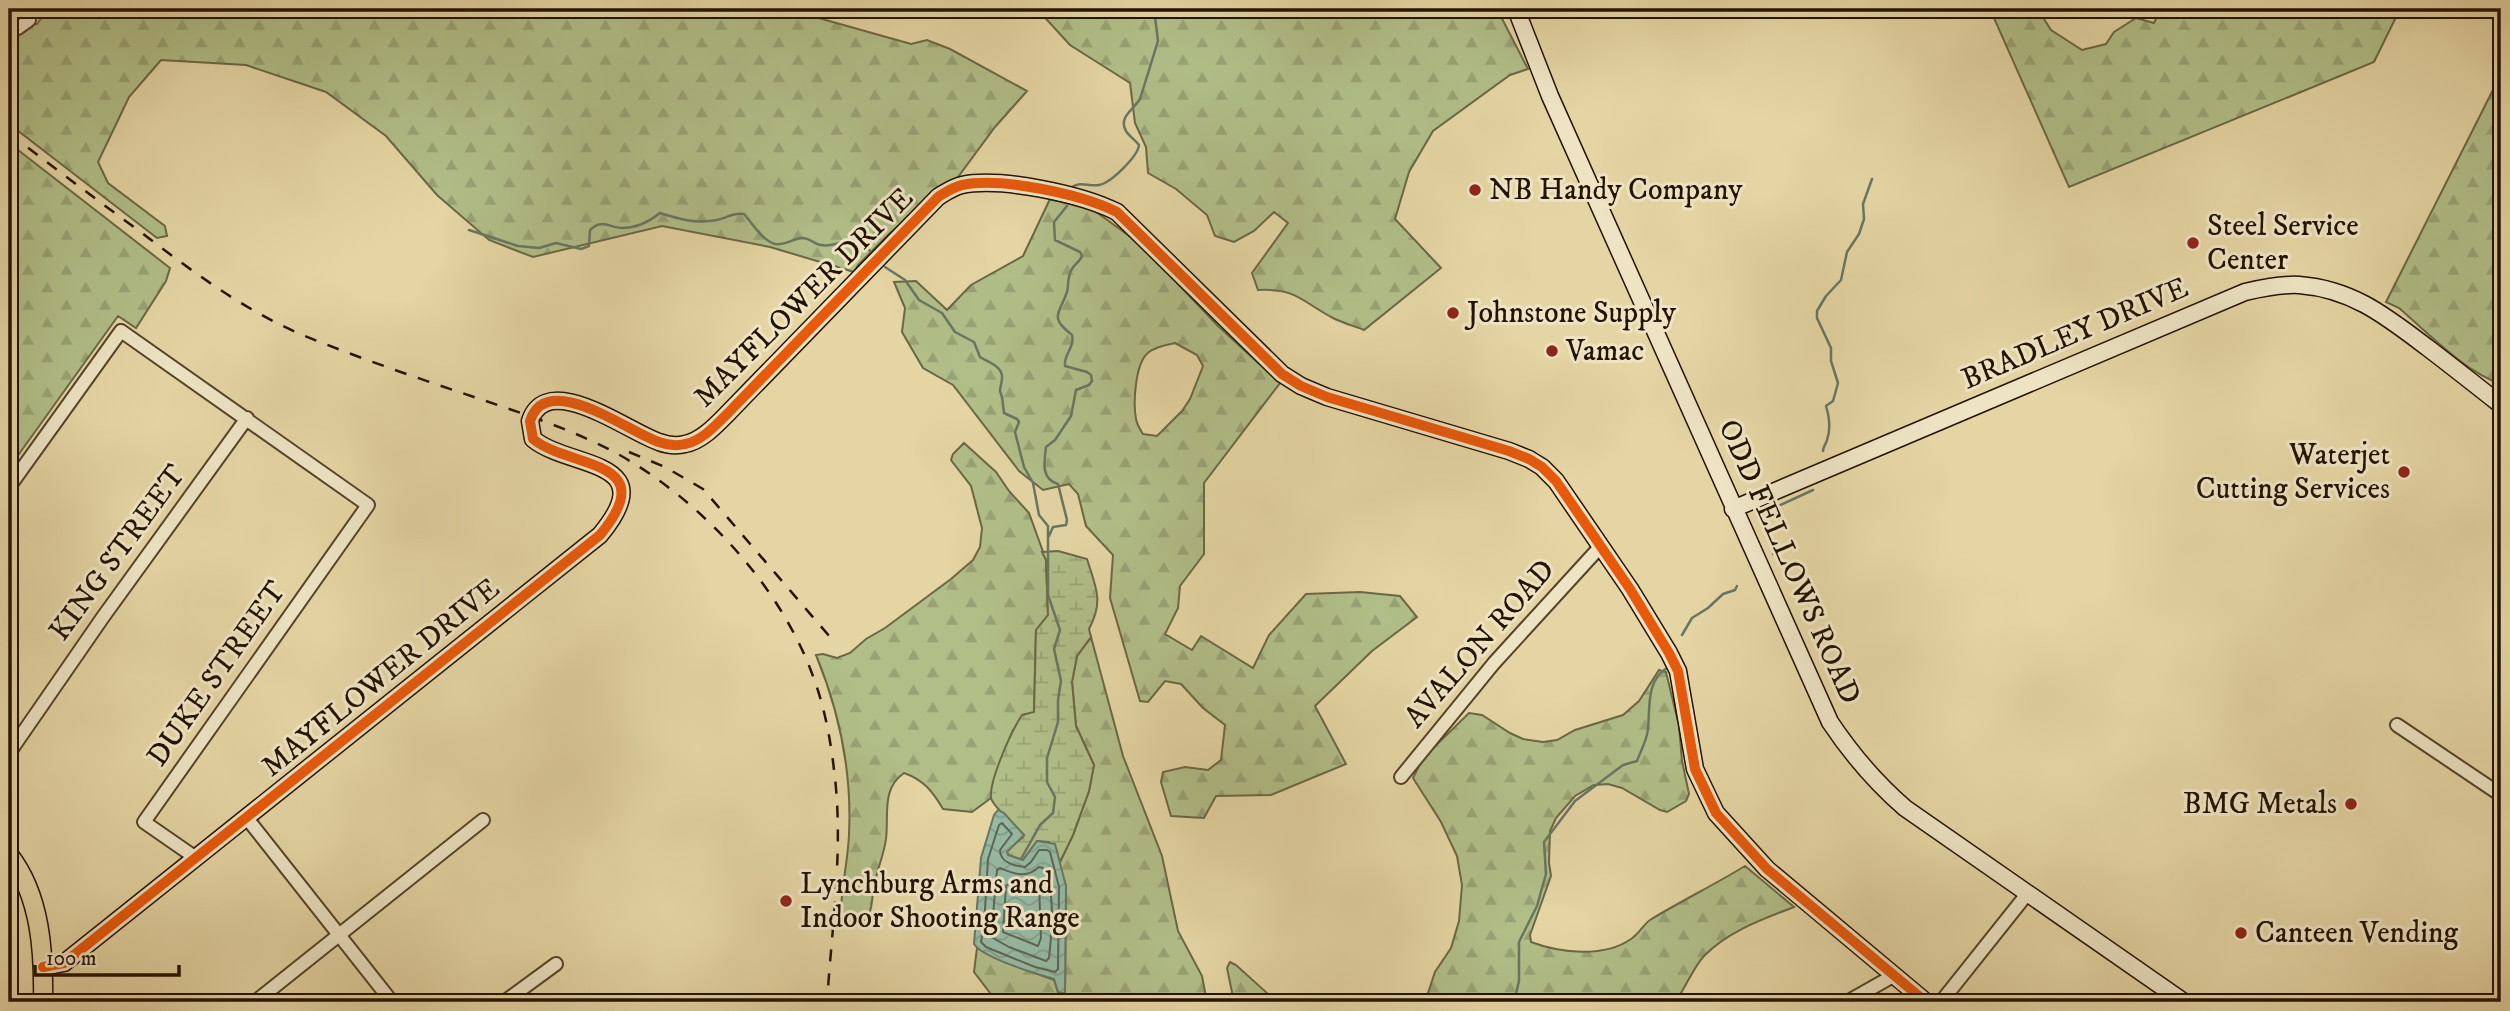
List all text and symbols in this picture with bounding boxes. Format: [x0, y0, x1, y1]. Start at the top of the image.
place label: NB Handy Company [1489, 172, 1743, 209]
street label: MAYFLOWER DRIVE [686, 180, 922, 416]
marker: NB Handy Company [1467, 182, 1483, 198]
place label: Steel Service Center [2207, 208, 2359, 279]
marker: Steel Service Center [2185, 235, 2201, 251]
street label: BRADLEY DRIVE [1956, 270, 2194, 398]
place label: Johnstone Supply [1464, 295, 1677, 332]
marker: Johnstone Supply [1445, 305, 1461, 321]
place label: Vamac [1565, 333, 1644, 370]
marker: Vamac [1544, 343, 1560, 359]
street label: ODD FELLOWS ROAD [1710, 414, 1868, 710]
place label: Waterjet Cutting Services [2196, 437, 2390, 508]
street label: KING STREET [42, 457, 194, 648]
marker: Waterjet Cutting Services [2396, 464, 2412, 480]
street label: AVALON ROAD [1397, 552, 1563, 736]
street label: MAYFLOWER DRIVE [254, 571, 508, 785]
street label: DUKE STREET [139, 574, 295, 774]
place label: BMG Metals [2183, 786, 2337, 823]
marker: BMG Metals [2343, 796, 2359, 812]
place label: Lynchburg Arms and Indoor Shooting Range [800, 866, 1080, 937]
marker: Lynchburg Arms and Indoor Shooting Range [778, 893, 794, 909]
place label: Canteen Vending [2255, 915, 2459, 952]
marker: Canteen Vending [2233, 925, 2249, 941]
scale bar [35, 934, 178, 978]
text: 100 m [46, 946, 97, 972]

